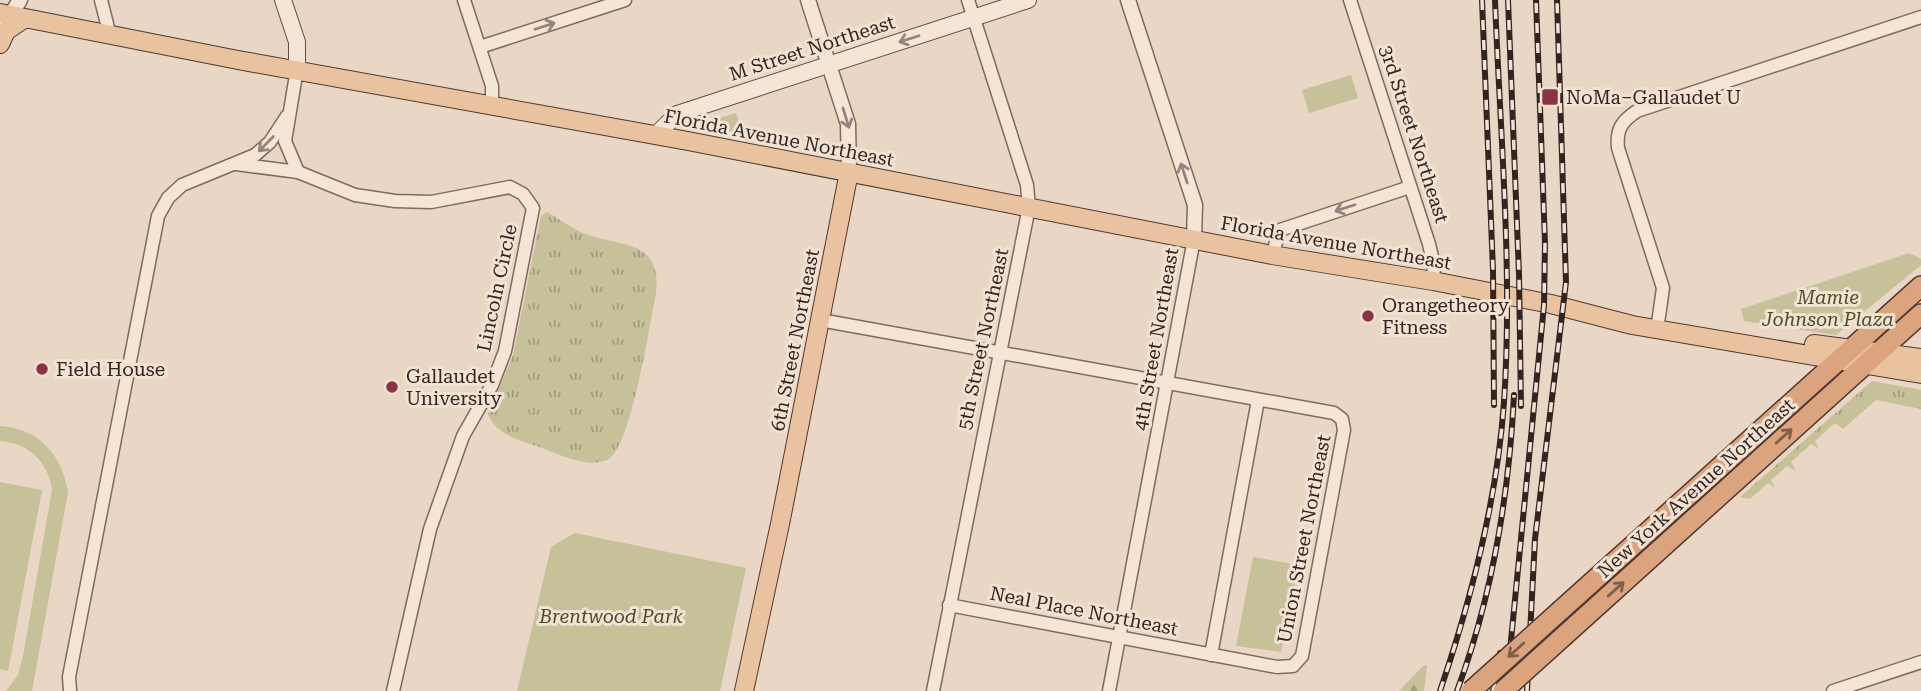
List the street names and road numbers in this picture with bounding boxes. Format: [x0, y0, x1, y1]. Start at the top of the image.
street label: M Street Northeast [726, 10, 898, 86]
street label: 3rd Street Northeast [1374, 42, 1454, 226]
street label: Florida Avenue Northeast [662, 104, 896, 172]
street label: Florida Avenue Northeast [1219, 211, 1453, 275]
street label: Lincoln Circle [472, 222, 522, 354]
street label: 5th Street Northeast [953, 246, 1013, 432]
street label: 4th Street Northeast [1129, 246, 1183, 432]
street label: 6th Street Northeast [766, 247, 824, 433]
street label: New York Avenue Northeast [1593, 393, 1799, 583]
street label: Union Street Northeast [1272, 433, 1336, 645]
street label: Neal Place Northeast [988, 581, 1180, 641]

